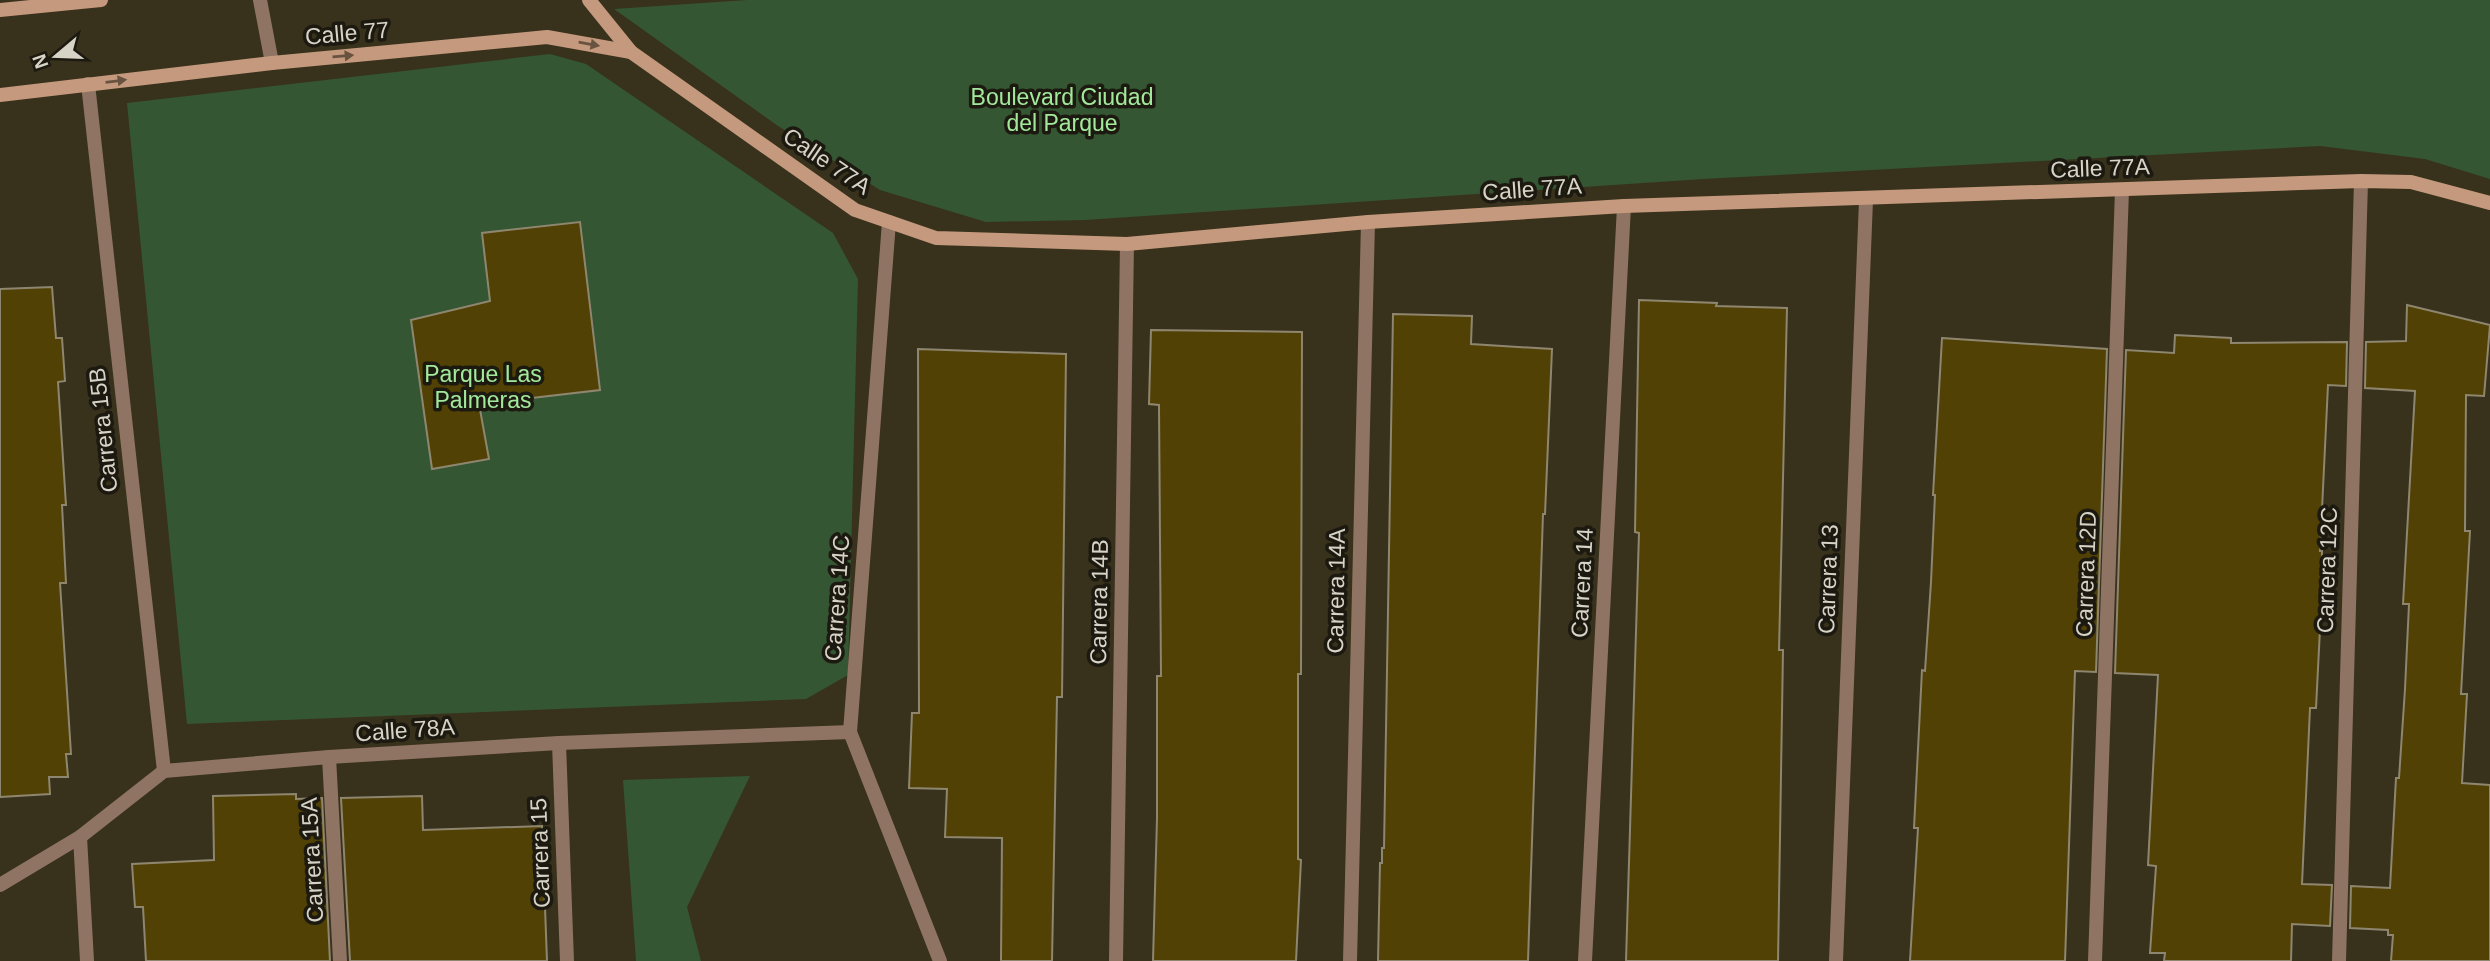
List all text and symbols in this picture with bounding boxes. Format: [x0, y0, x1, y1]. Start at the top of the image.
street label: Calle 77 [304, 16, 390, 50]
north arrow [21, 21, 91, 91]
one-way arrow [578, 39, 600, 50]
one-way arrow [332, 50, 354, 61]
text: N [28, 51, 53, 71]
one-way arrow [106, 75, 128, 86]
park label: Boulevard Ciudad del Parque [971, 84, 1153, 136]
street label: Calle 77A [778, 122, 876, 200]
street label: Calle 77A [2050, 153, 2151, 183]
street label: Calle 77A [1481, 173, 1583, 205]
park label: Parque Las Palmeras [424, 361, 542, 413]
street label: Carrera 15B [84, 366, 122, 494]
street label: Carrera 12C [2312, 506, 2342, 634]
street label: Carrera 12D [2071, 510, 2101, 638]
street label: Carrera 13 [1813, 524, 1843, 634]
street label: Carrera 14A [1322, 527, 1350, 654]
street label: Carrera 14 [1566, 527, 1598, 639]
street label: Carrera 14C [820, 534, 854, 662]
street label: Carrera 14B [1085, 539, 1113, 665]
street label: Calle 78A [354, 714, 456, 746]
street label: Carrera 15A [296, 796, 328, 923]
street label: Carrera 15 [525, 798, 555, 908]

